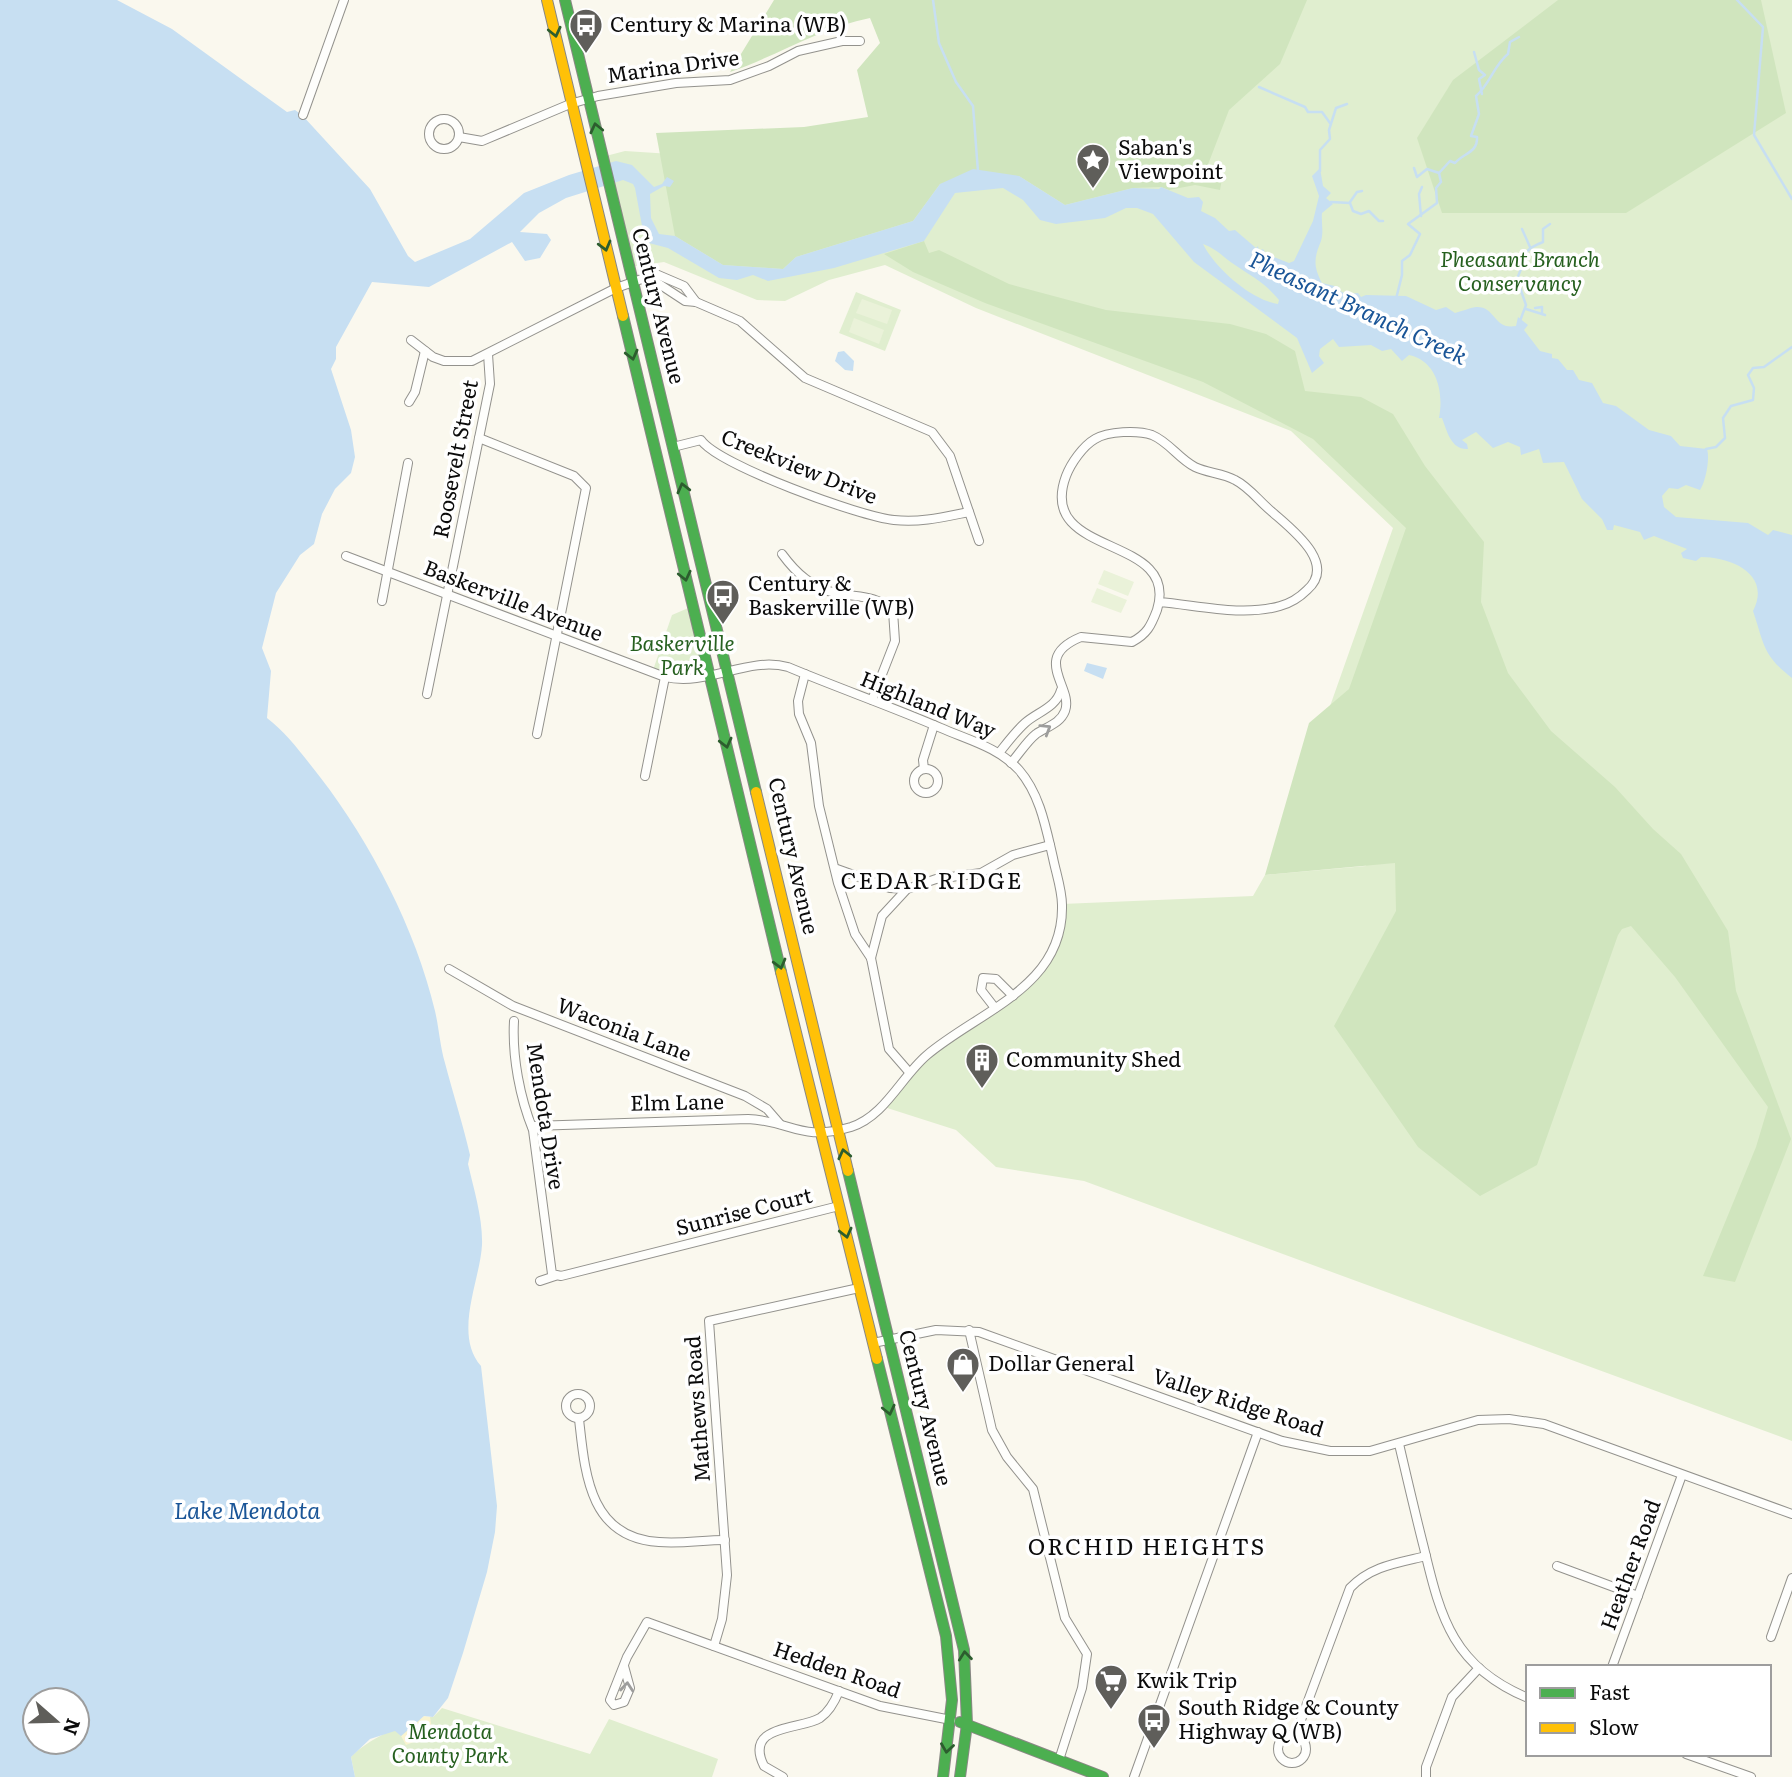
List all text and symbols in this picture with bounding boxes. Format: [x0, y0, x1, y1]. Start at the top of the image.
bus stop icon: Century & Marina (WB) [567, 6, 605, 55]
place label: Century & Marina (WB) [610, 7, 847, 38]
one-way arrow [546, 26, 561, 38]
street label: Marina Drive [605, 40, 741, 89]
one-way arrow [590, 122, 604, 134]
place label: Saban's Viewpoint [1118, 130, 1223, 185]
place icon: Saban's Viewpoint [1074, 141, 1112, 190]
street label: Century Avenue [626, 224, 695, 387]
one-way arrow [597, 240, 611, 252]
water label: Pheasant Branch Creek [1244, 241, 1474, 372]
park label: Pheasant Branch Conservancy [1440, 242, 1601, 297]
one-way arrow [624, 349, 638, 361]
street label: Roosevelt Street [423, 376, 484, 541]
street label: Creekview Drive [717, 419, 883, 510]
one-way arrow [677, 482, 691, 494]
street label: Baskerville Avenue [420, 550, 608, 647]
place label: Century & Baskerville (WB) [748, 566, 915, 621]
one-way arrow [677, 570, 692, 582]
bus stop icon: Century & Baskerville (WB) [704, 577, 742, 626]
park label: Baskerville Park [629, 626, 735, 681]
street label: Highland Way [856, 661, 1002, 744]
one-way arrow [1038, 724, 1051, 737]
one-way arrow [718, 737, 732, 749]
street label: Century Avenue [762, 774, 829, 937]
district label: CEDAR RIDGE [841, 862, 1023, 896]
one-way arrow [772, 958, 786, 970]
street label: Waconia Lane [553, 988, 697, 1068]
street label: Mendota Drive [521, 1040, 574, 1192]
building icon: Community Shed [963, 1041, 1001, 1090]
place label: Community Shed [1006, 1042, 1181, 1073]
street label: Elm Lane [630, 1084, 724, 1117]
one-way arrow [838, 1148, 852, 1160]
street label: Sunrise Court [672, 1178, 815, 1241]
one-way arrow [838, 1227, 852, 1239]
street label: Century Avenue [893, 1326, 962, 1489]
street label: Mathews Road [675, 1335, 716, 1484]
shop icon: Dollar General [944, 1345, 982, 1394]
place label: Dollar General [988, 1346, 1135, 1377]
street label: Valley Ridge Road [1149, 1358, 1329, 1443]
one-way arrow [881, 1404, 895, 1416]
water label: Lake Mendota [174, 1492, 320, 1526]
street label: Heather Road [1591, 1494, 1667, 1634]
district label: ORCHID HEIGHTS [1028, 1528, 1266, 1562]
street label: Hedden Road [770, 1631, 906, 1704]
one-way arrow [957, 1650, 972, 1662]
supermarket icon: Kwik Trip [1092, 1662, 1130, 1711]
place label: Kwik Trip [1136, 1663, 1237, 1694]
legend [1526, 1665, 1771, 1756]
text: Fast [1589, 1675, 1630, 1706]
one-way arrow [619, 1681, 634, 1692]
north arrow [21, 1686, 91, 1756]
place label: South Ridge & County Highway Q (WB) [1178, 1690, 1400, 1745]
bus stop icon: South Ridge & County Highway Q (WB) [1135, 1701, 1173, 1750]
text: Slow [1589, 1710, 1639, 1741]
park label: Mendota County Park [392, 1714, 509, 1769]
text: N [57, 1715, 89, 1739]
one-way arrow [940, 1743, 955, 1754]

